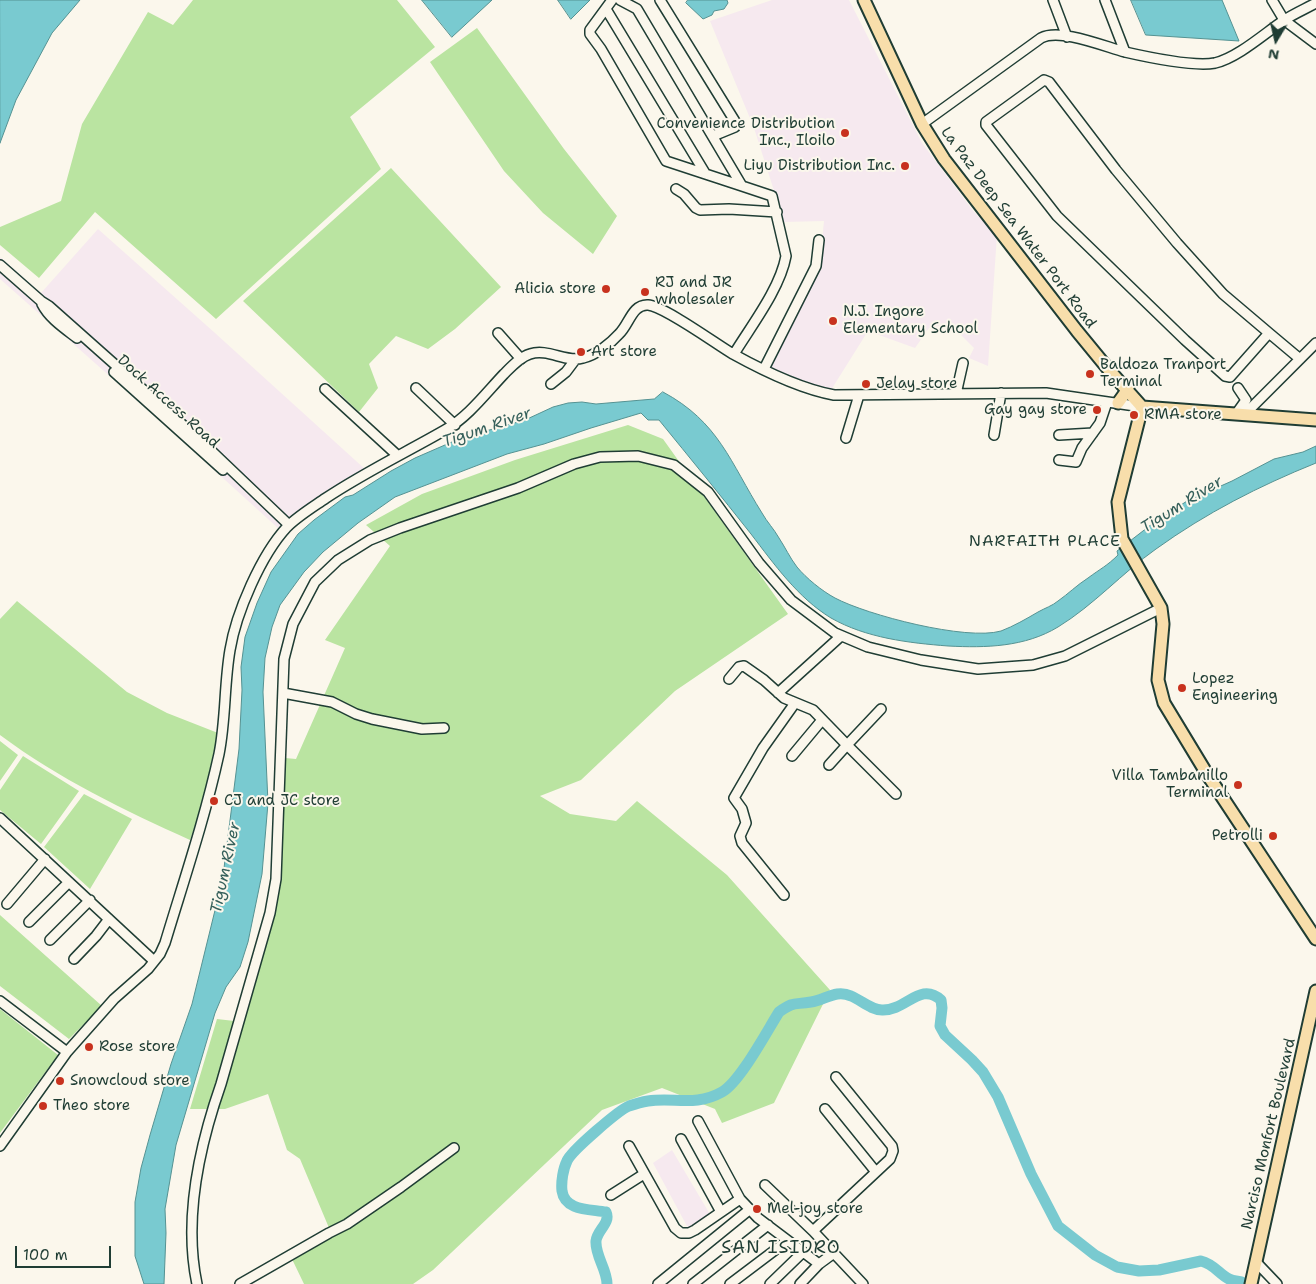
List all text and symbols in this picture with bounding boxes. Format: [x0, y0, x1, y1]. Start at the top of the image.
north arrow [1251, 15, 1301, 65]
text: N [1267, 45, 1281, 65]
place label: Convenience Distribution Inc., Iloilo [656, 115, 835, 150]
street label: La Paz Deep Sea Water Port Road [936, 124, 1100, 332]
marker: Convenience Distribution Inc., Iloilo [839, 127, 851, 139]
place label: Liyu Distribution Inc. [743, 157, 895, 175]
marker: Liyu Distribution Inc. [899, 160, 911, 172]
place label: RJ and JR wholesaler [655, 274, 735, 309]
place label: Alicia store [514, 280, 596, 298]
marker: Alicia store [600, 283, 612, 295]
marker: RJ and JR wholesaler [639, 286, 651, 298]
place label: N.J. Ingore Elementary School [843, 303, 978, 338]
marker: N.J. Ingore Elementary School [827, 315, 839, 327]
place label: Art store [591, 343, 657, 361]
marker: Art store [575, 346, 587, 358]
street label: Dock Access Road [113, 352, 223, 452]
place label: Baldoza Tranport Terminal [1100, 356, 1226, 391]
marker: Baldoza Tranport Terminal [1084, 368, 1096, 380]
place label: Jelay store [876, 375, 957, 393]
marker: Jelay store [860, 378, 872, 390]
place label: Gay gay store [984, 401, 1087, 419]
water label: Tigum River [440, 404, 534, 452]
marker: Gay gay store [1091, 404, 1103, 416]
place label: RMA store [1144, 406, 1222, 424]
marker: RMA store [1128, 409, 1140, 421]
water label: Tigum River [1138, 472, 1226, 538]
district label: NARFAITH PLACE [967, 532, 1123, 552]
place label: Lopez Engineering [1192, 670, 1278, 705]
marker: Lopez Engineering [1176, 682, 1188, 694]
place label: Villa Tambanillo Terminal [1112, 767, 1228, 802]
marker: Villa Tambanillo Terminal [1232, 779, 1244, 791]
place label: CJ and JC store [224, 792, 340, 810]
marker: CJ and JC store [208, 795, 220, 807]
water label: Tigum River [207, 821, 245, 915]
place label: Petrolli [1212, 827, 1263, 845]
marker: Petrolli [1267, 830, 1279, 842]
street label: Narciso Monfort Boulevard [1238, 1037, 1300, 1231]
place label: Rose store [99, 1038, 175, 1056]
marker: Rose store [83, 1041, 95, 1053]
place label: Snowcloud store [70, 1072, 190, 1090]
marker: Snowcloud store [54, 1075, 66, 1087]
place label: Theo store [53, 1097, 130, 1115]
marker: Theo store [37, 1100, 49, 1112]
place label: Mel-joy store [767, 1200, 863, 1218]
marker: Mel-joy store [751, 1203, 763, 1215]
scale bar [18, 1236, 114, 1268]
district label: SAN ISIDRO [720, 1237, 842, 1259]
text: 100 m [23, 1245, 68, 1265]

